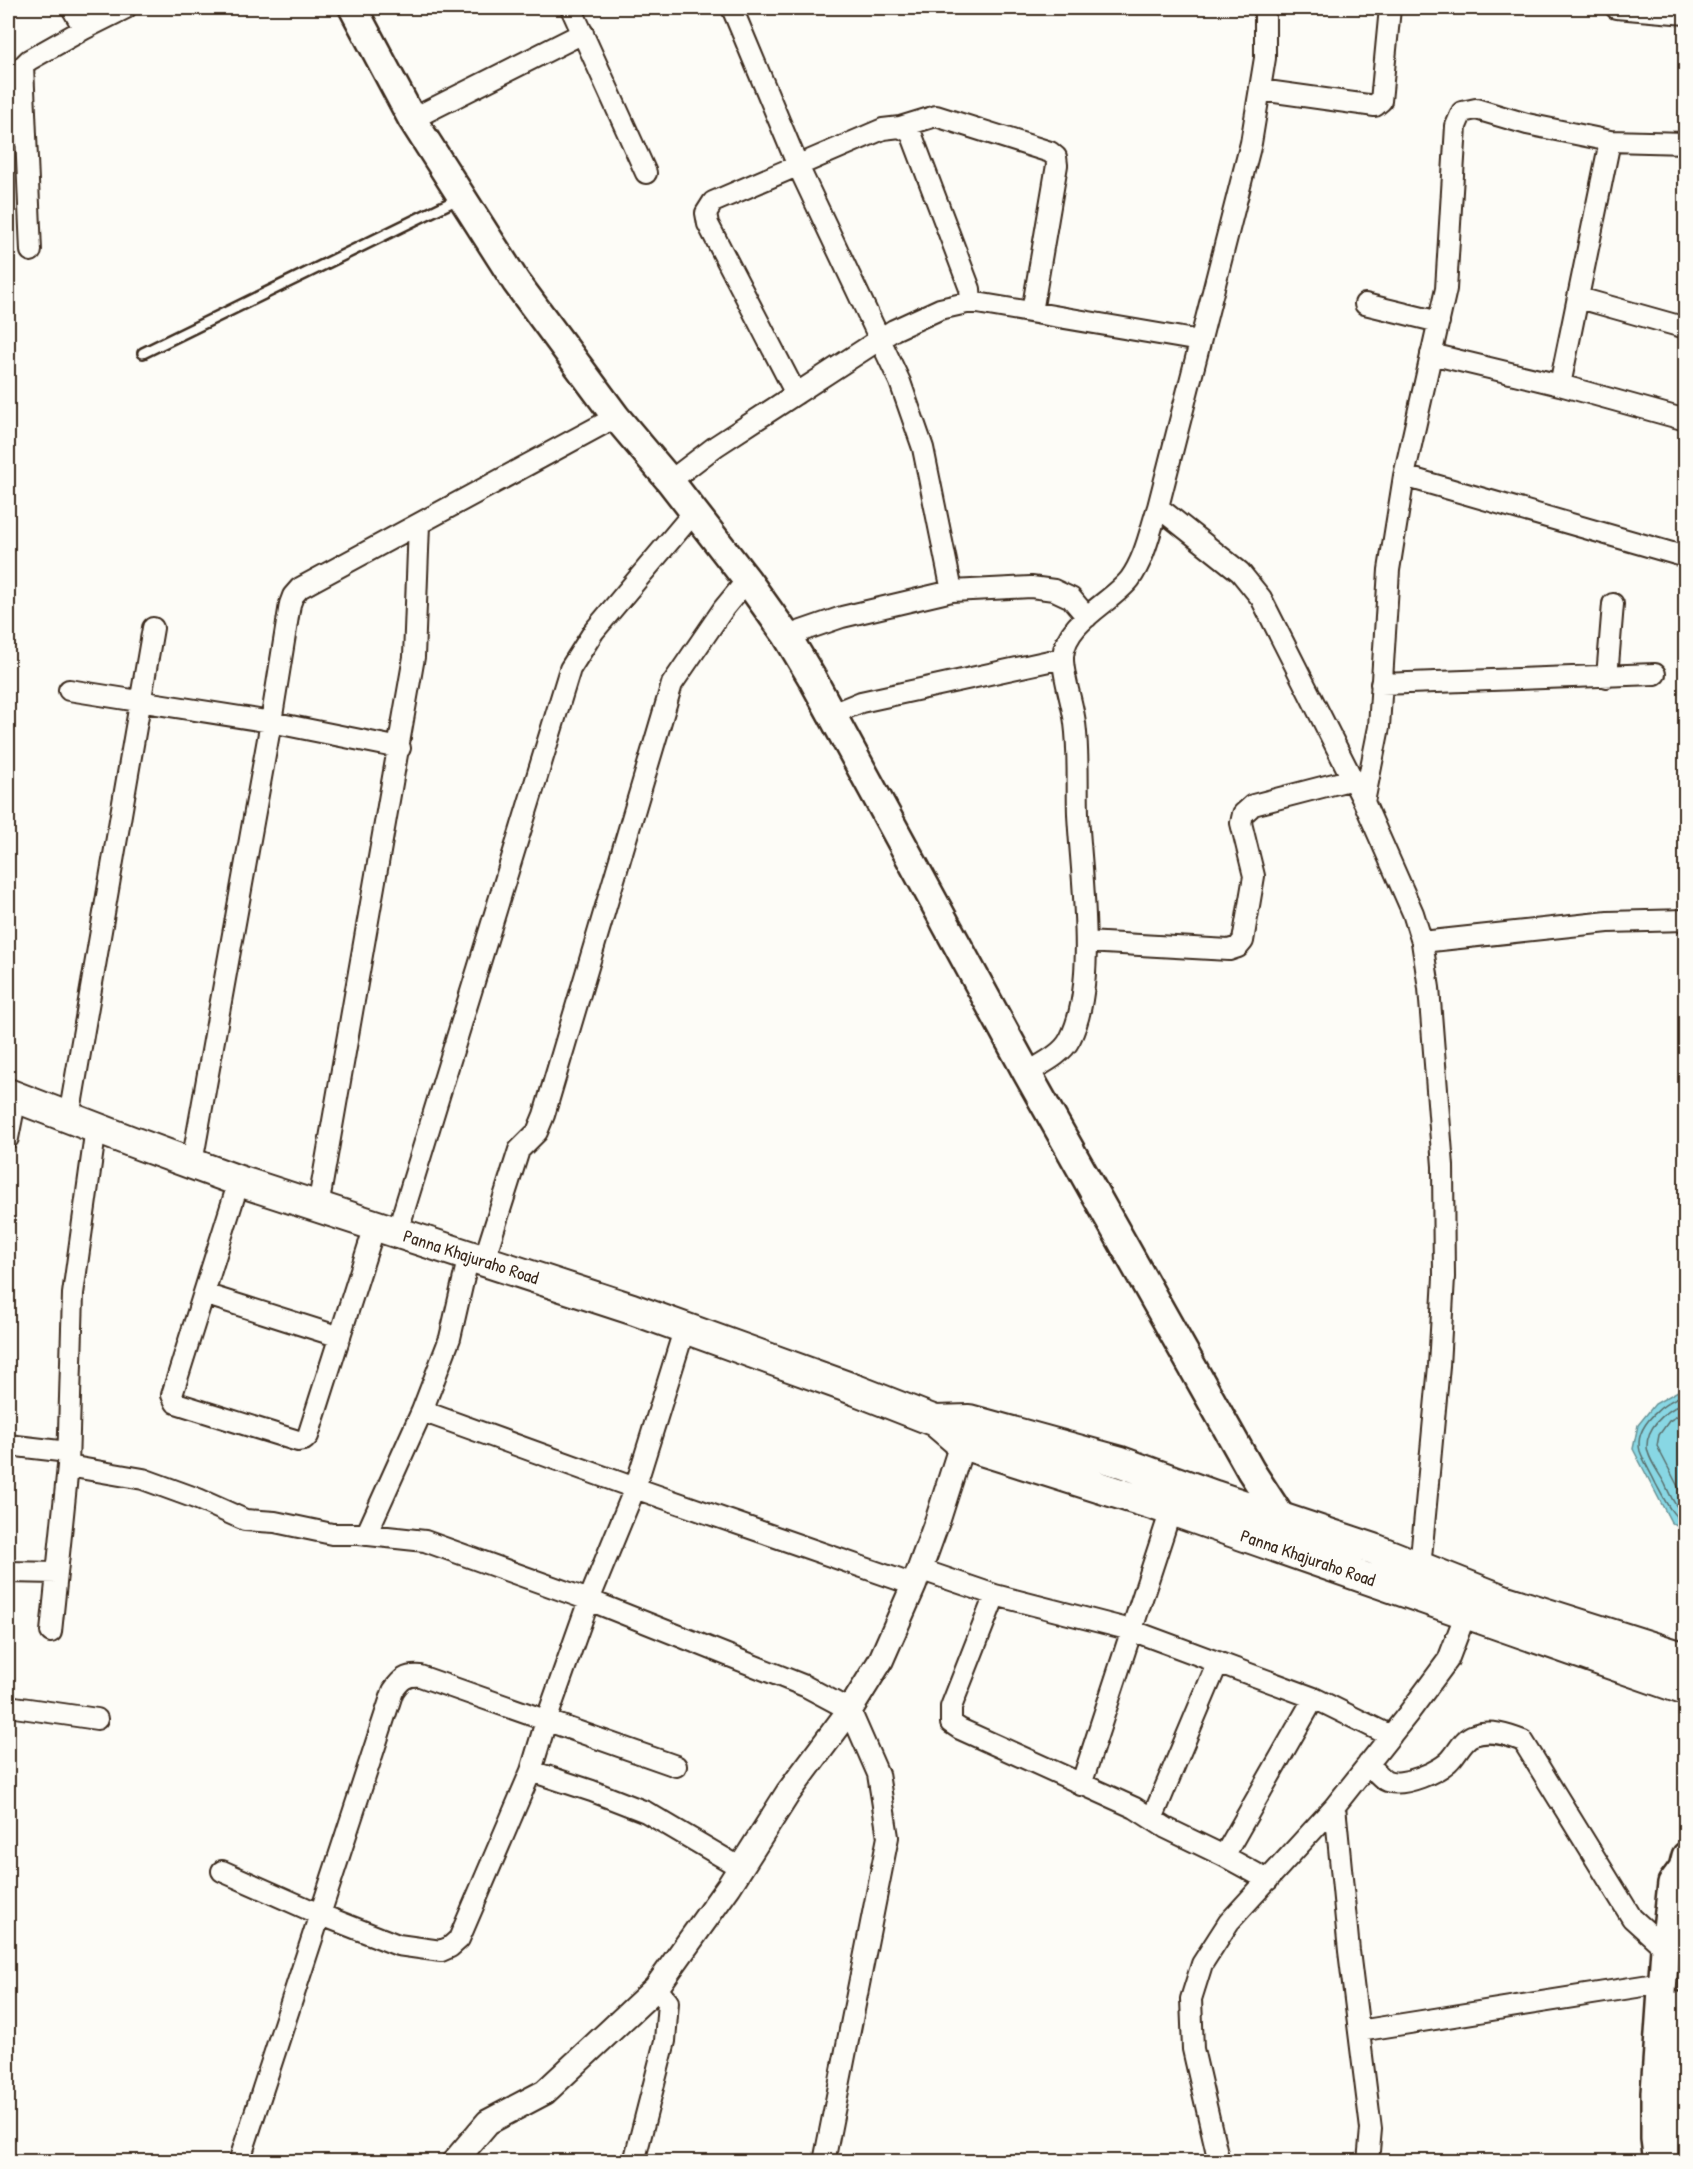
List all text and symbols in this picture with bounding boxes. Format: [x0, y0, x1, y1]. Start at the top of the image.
street label: Panna Khajuraho Road [400, 1223, 542, 1290]
street label: Panna Khajuraho Road [1237, 1523, 1379, 1592]

